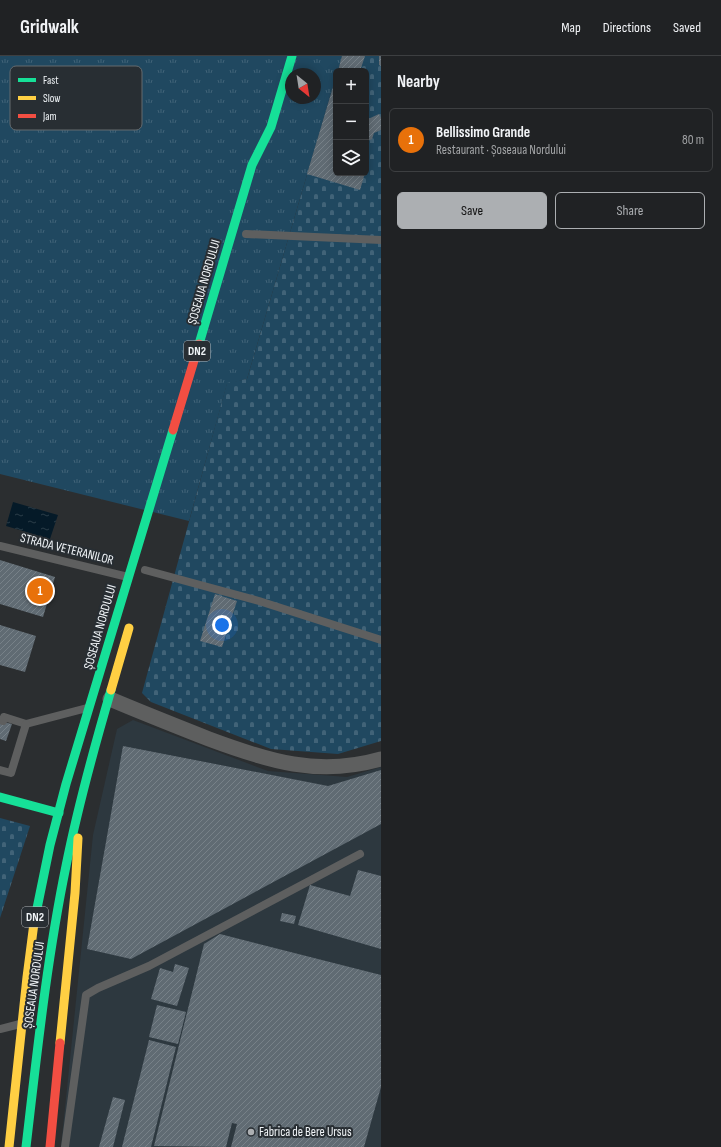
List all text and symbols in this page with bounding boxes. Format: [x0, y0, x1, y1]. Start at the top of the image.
text: Gridwalk [20, 16, 79, 39]
text: Map [561, 19, 581, 36]
text: Directions [603, 19, 651, 36]
text: Saved [673, 19, 701, 36]
legend [10, 66, 142, 130]
north arrow [285, 68, 321, 104]
map controls [333, 68, 369, 176]
button: + [333, 68, 369, 104]
text: Nearby [397, 72, 440, 92]
text: Fast [43, 74, 59, 87]
text: Slow [43, 92, 60, 105]
button: − [333, 104, 369, 140]
text: Jam [42, 110, 57, 123]
text: Bellissimo Grande [436, 123, 530, 142]
text: 1 [408, 132, 414, 148]
text: 80 m [682, 132, 704, 148]
button: layers [333, 140, 369, 176]
text: Restaurant · Șoseaua Nordului [436, 142, 566, 158]
button: Save [397, 192, 547, 229]
button: Share [555, 192, 705, 229]
street label: ȘOSEAUA NORDULUI [184, 238, 224, 326]
road number: DN2 [184, 341, 210, 361]
street label: STRADA VETERANILOR [19, 530, 115, 568]
pin: 1 [27, 576, 53, 606]
street label: ȘOSEAUA NORDULUI [80, 583, 120, 671]
your location [212, 615, 232, 635]
road number: DN2 [22, 907, 48, 927]
street label: ȘOSEAUA NORDULUI [20, 940, 48, 1030]
place label: Fabrica de Bere Ursus [259, 1124, 352, 1140]
marker: Fabrica de Bere Ursus [246, 1127, 256, 1137]

